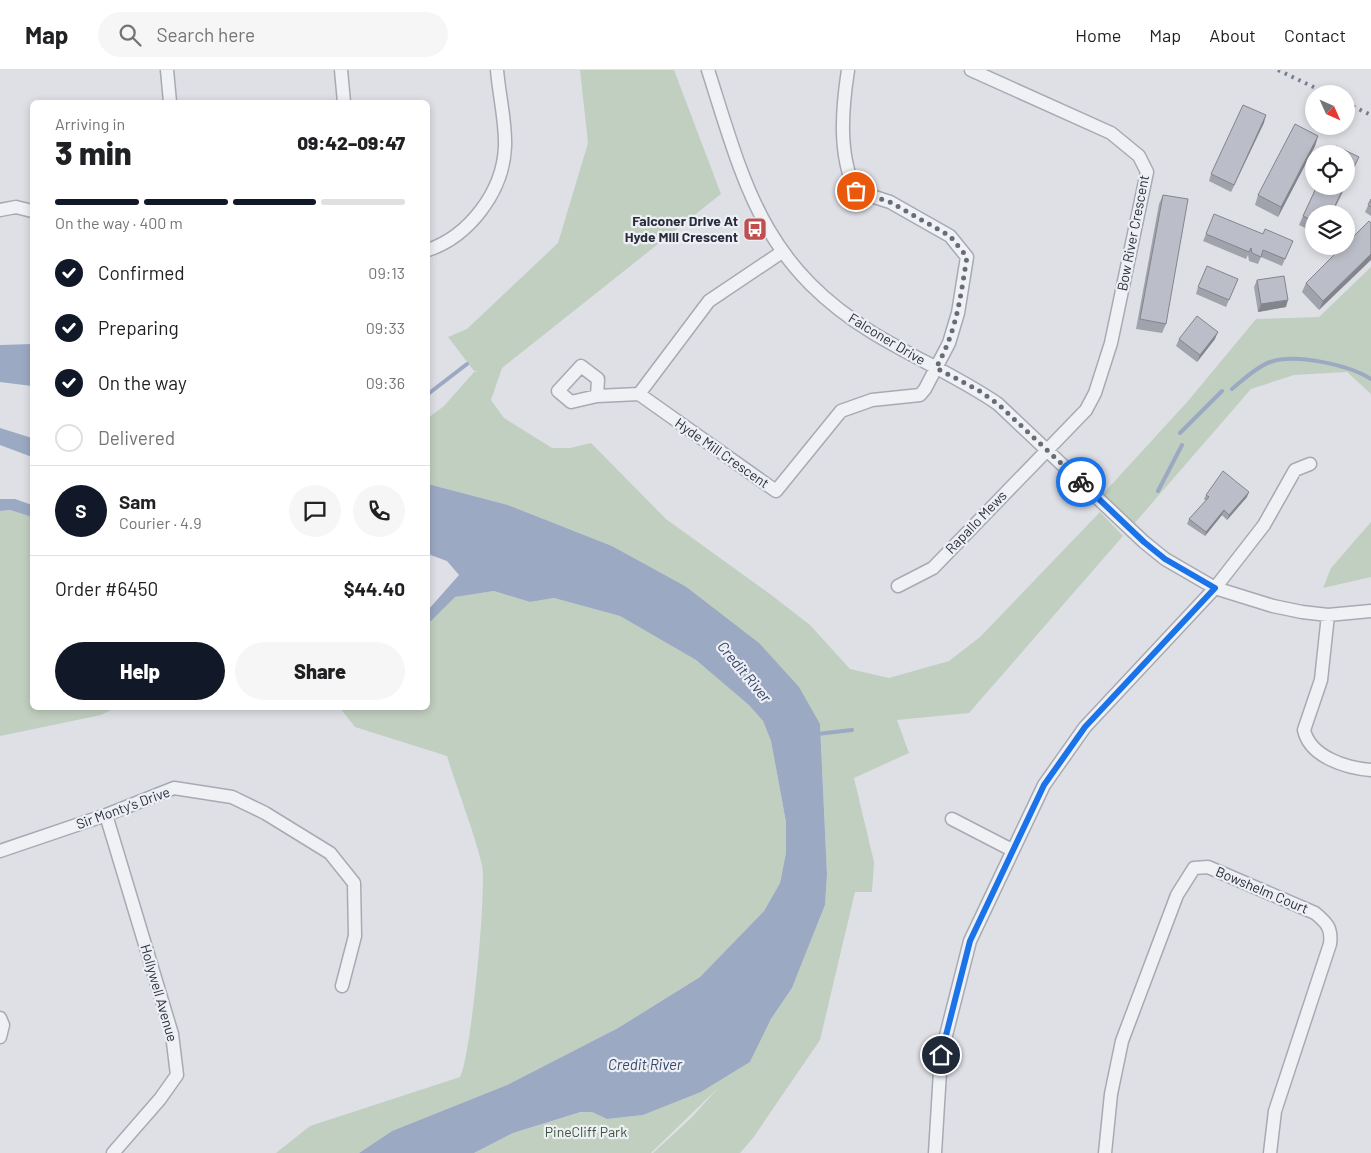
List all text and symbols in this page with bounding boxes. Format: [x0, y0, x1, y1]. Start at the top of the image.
search box [98, 12, 448, 57]
text: Map [25, 20, 68, 49]
icon: search [116, 21, 144, 49]
text: Search here [156, 23, 255, 46]
text: Home [1075, 24, 1121, 46]
text: Map [1149, 24, 1181, 46]
text: About [1209, 24, 1256, 46]
text: Contact [1284, 24, 1346, 46]
north arrow [1305, 85, 1355, 135]
map controls [1305, 85, 1355, 255]
text: Arriving in [55, 114, 125, 133]
text: 09:42–09:47 [297, 131, 405, 154]
text: 3 min [55, 133, 132, 171]
button: locate [1305, 145, 1355, 195]
pin [835, 170, 877, 212]
street label: Bow River Crescent [1113, 173, 1152, 292]
icon: bag [842, 177, 870, 205]
button: layers [1305, 205, 1355, 255]
place label: Falconer Drive At Hyde Mill Crescent [625, 212, 738, 245]
text: On the way · 400 m [55, 213, 183, 232]
bus stop icon: Falconer Drive At Hyde Mill Crescent [742, 216, 768, 242]
icon: check [55, 259, 83, 287]
text: Confirmed [98, 261, 185, 284]
text: 09:13 [368, 263, 405, 282]
street label: Falconer Drive [846, 309, 929, 368]
icon: check [55, 314, 83, 342]
text: Preparing [98, 316, 179, 339]
text: 09:33 [366, 318, 405, 337]
icon: check [55, 369, 83, 397]
text: On the way [98, 371, 187, 394]
text: 09:36 [366, 373, 405, 392]
street label: Hyde Mill Crescent [672, 414, 773, 491]
text: Delivered [98, 426, 175, 449]
courier [1056, 457, 1106, 507]
icon: bike [1067, 468, 1095, 496]
button: chat [289, 485, 341, 537]
button: phone [353, 485, 405, 537]
street label: Rapallo Mews [941, 486, 1010, 557]
text: Sam [119, 490, 156, 513]
text: S [75, 499, 87, 522]
text: Courier · 4.9 [119, 513, 202, 532]
text: Order #6450 [55, 577, 158, 600]
text: $44.40 [344, 577, 405, 600]
water label: Credit River [714, 637, 776, 706]
button: Help [55, 642, 225, 700]
button: Share [235, 642, 405, 700]
street label: Sir Monty's Drive [74, 783, 172, 832]
street label: Bowshelm Court [1213, 862, 1311, 917]
street label: Hollywell Avenue [137, 942, 182, 1044]
pin [920, 1034, 962, 1076]
icon: home [927, 1041, 955, 1069]
water label: Credit River [608, 1055, 683, 1073]
park label: PineCliff Park [545, 1123, 627, 1140]

